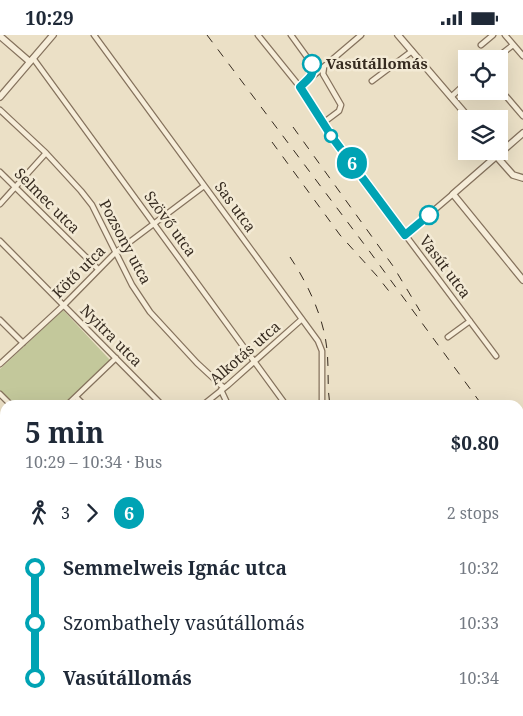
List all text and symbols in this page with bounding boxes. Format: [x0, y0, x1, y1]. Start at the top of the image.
text: 10:29 [25, 5, 74, 31]
map controls [458, 50, 508, 160]
button: locate [458, 50, 508, 100]
place label: Vasútállomás [326, 53, 428, 73]
marker: Vasútállomás [302, 54, 322, 74]
button: layers [458, 110, 508, 160]
unlabelled marker [324, 129, 338, 143]
line badge: 6 [336, 147, 368, 179]
text: 6 [347, 151, 357, 175]
street label: Selmec utca [11, 163, 85, 237]
street label: Sas utca [211, 177, 261, 236]
street label: Szövő utca [140, 187, 201, 260]
street label: Pozsony utca [95, 196, 157, 287]
unlabelled marker [419, 205, 439, 225]
street label: Vasút utca [416, 231, 476, 302]
street label: Kötő utca [47, 240, 109, 302]
street label: Nyitra utca [76, 300, 147, 371]
street label: Alkotás utca [205, 316, 284, 388]
text: 5 min [25, 413, 104, 451]
text: $0.80 [450, 430, 499, 456]
text: 10:29 – 10:34 · Bus [25, 451, 162, 473]
icon: walk [25, 499, 53, 527]
icon: forward [78, 499, 106, 527]
text: 6 [124, 501, 134, 525]
text: 3 [61, 502, 70, 524]
text: 2 stops [447, 502, 499, 524]
text: Semmelweis Ignác utca [63, 555, 287, 581]
text: 10:32 [459, 557, 499, 579]
text: Szombathely vasútállomás [63, 610, 305, 636]
text: 10:33 [459, 612, 499, 634]
text: Vasútállomás [63, 665, 192, 691]
text: 10:34 [459, 667, 499, 689]

